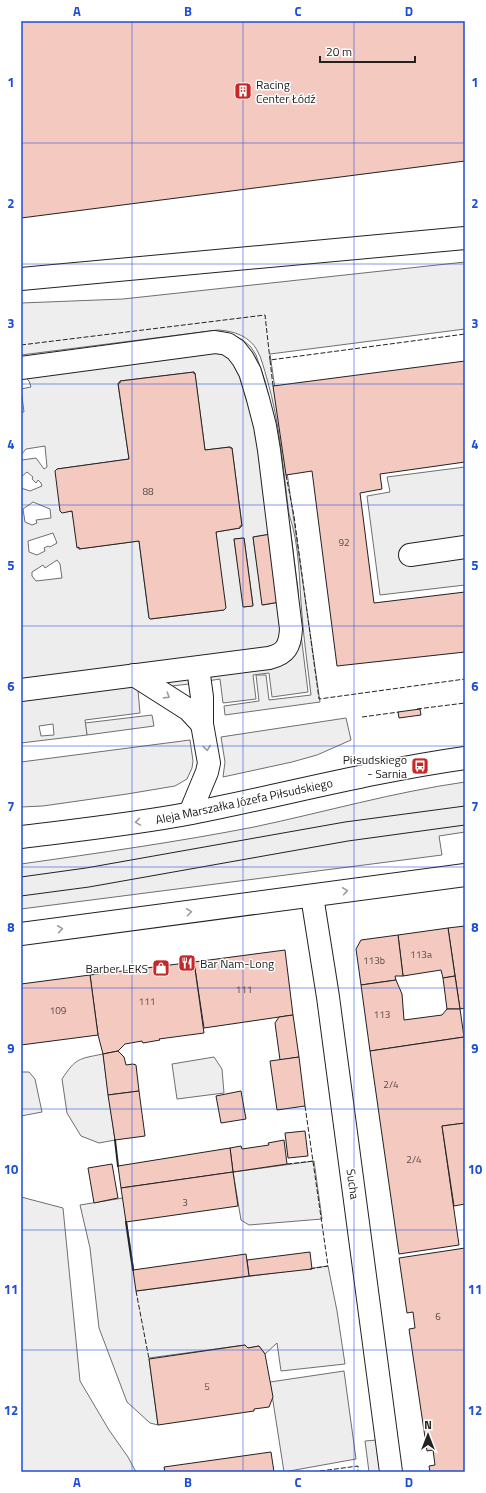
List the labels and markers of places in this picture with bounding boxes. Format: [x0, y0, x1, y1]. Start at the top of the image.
place label: Racing Center Łódź [256, 75, 316, 108]
building icon: Racing Center Łódź [233, 81, 253, 101]
place label: Piłsudskiego - Sarnia [343, 750, 407, 783]
bus stop icon: Piłsudskiego - Sarnia [410, 756, 430, 776]
restaurant icon: Bar Nam-Long [177, 953, 197, 973]
place label: Bar Nam-Long [200, 954, 274, 973]
shop icon: Barber LEKS [151, 958, 171, 978]
place label: Barber LEKS [86, 959, 148, 978]

